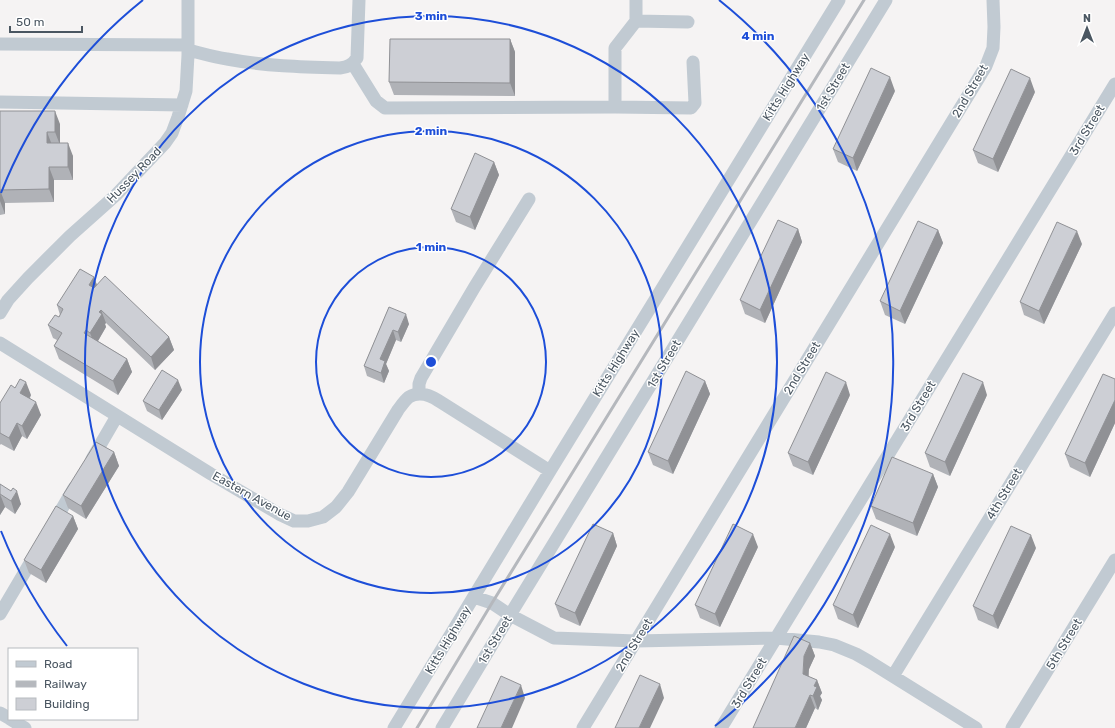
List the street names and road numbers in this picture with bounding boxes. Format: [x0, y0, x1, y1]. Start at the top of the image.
street label: Kitts Highway [760, 50, 813, 123]
street label: 1st Street [813, 60, 853, 114]
street label: 2nd Street [949, 62, 991, 120]
street label: 3rd Street [1066, 102, 1108, 158]
street label: Hussey Road [104, 144, 164, 206]
street label: Kitts Highway [590, 326, 643, 399]
street label: 1st Street [644, 337, 684, 391]
street label: 2nd Street [781, 339, 823, 397]
street label: 3rd Street [897, 378, 939, 434]
street label: 4th Street [983, 466, 1025, 522]
street label: Eastern Avenue [210, 469, 294, 524]
street label: Kitts Highway [422, 603, 474, 677]
street label: 1st Street [475, 613, 515, 667]
street label: 2nd Street [613, 616, 655, 674]
street label: 5th Street [1043, 616, 1085, 672]
street label: 3rd Street [728, 655, 770, 711]

